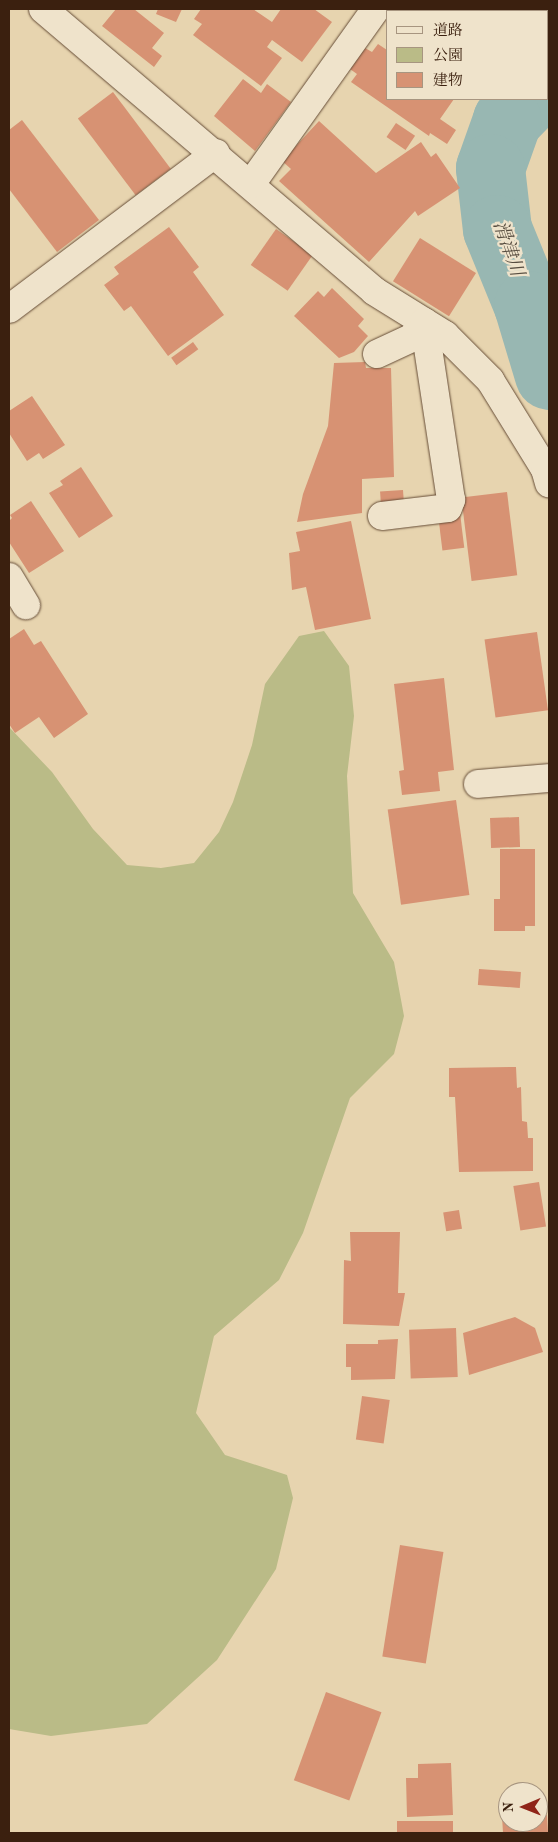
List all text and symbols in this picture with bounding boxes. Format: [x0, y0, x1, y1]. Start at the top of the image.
legend [386, 10, 548, 100]
text: 道路 [433, 24, 463, 39]
text: 公園 [433, 49, 463, 64]
text: 建物 [433, 74, 463, 89]
water label: 滑津川 [487, 218, 527, 280]
north arrow [498, 1782, 548, 1832]
text: N [502, 1802, 516, 1813]

